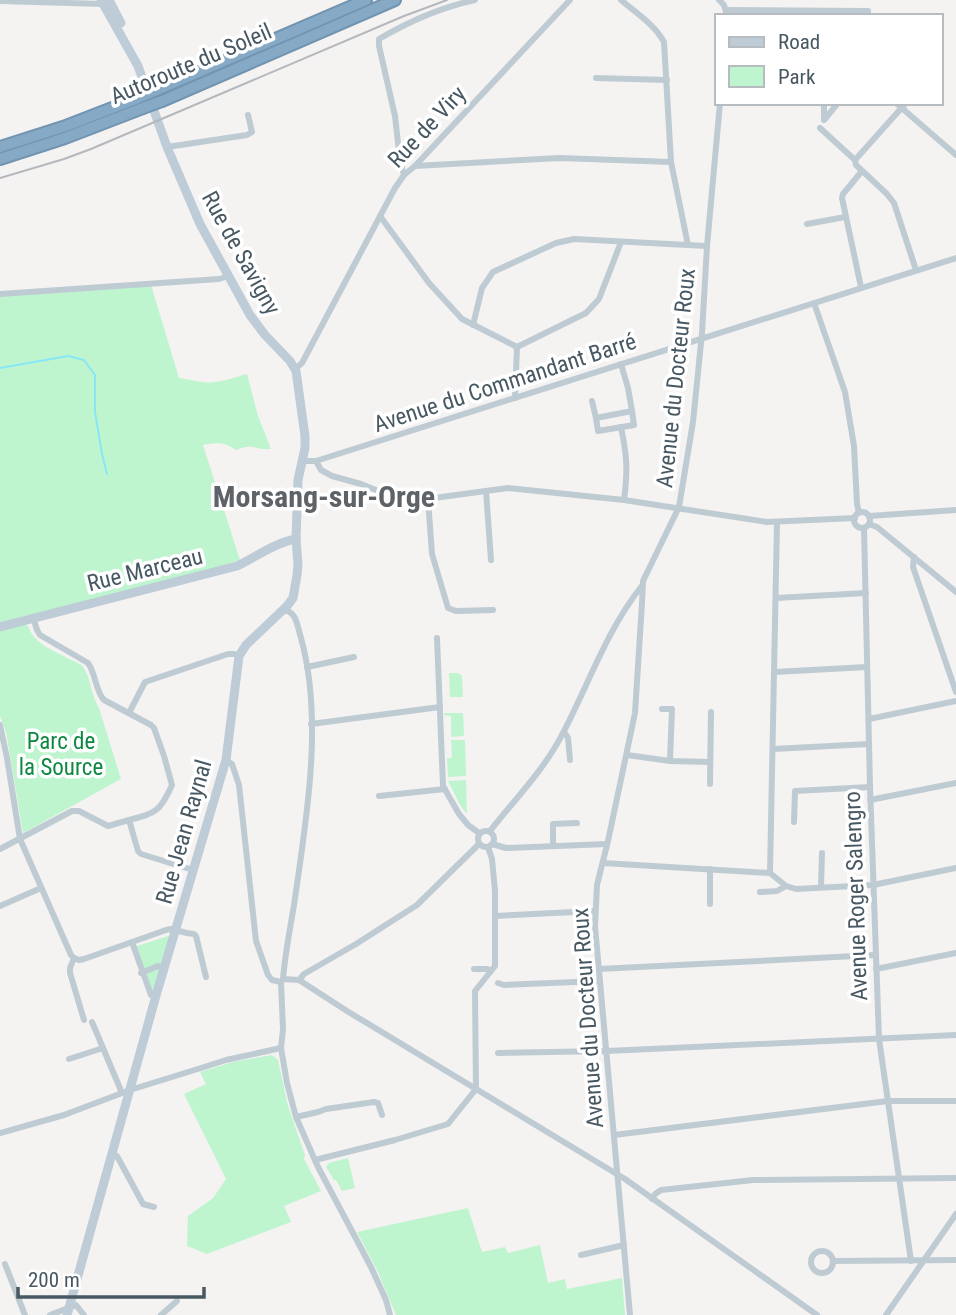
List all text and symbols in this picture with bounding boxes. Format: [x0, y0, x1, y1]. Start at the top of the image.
legend [715, 14, 942, 105]
street label: Autoroute du Soleil [106, 18, 276, 110]
text: Road [778, 30, 820, 54]
text: Park [778, 65, 816, 89]
street label: Rue de Viry [382, 80, 472, 173]
street label: Rue de Savigny [196, 187, 286, 320]
street label: Avenue du Docteur Roux [651, 267, 701, 489]
street label: Avenue du Commandant Barré [370, 328, 640, 438]
district label: Morsang-sur-Orge [213, 479, 435, 514]
street label: Rue Marceau [84, 543, 206, 597]
park label: Parc de la Source [19, 728, 103, 781]
street label: Rue Jean Raynal [151, 757, 217, 907]
street label: Avenue Roger Salengro [839, 791, 873, 1001]
street label: Avenue du Docteur Roux [567, 907, 609, 1129]
scale bar [18, 1256, 203, 1300]
text: 200 m [28, 1268, 80, 1292]

